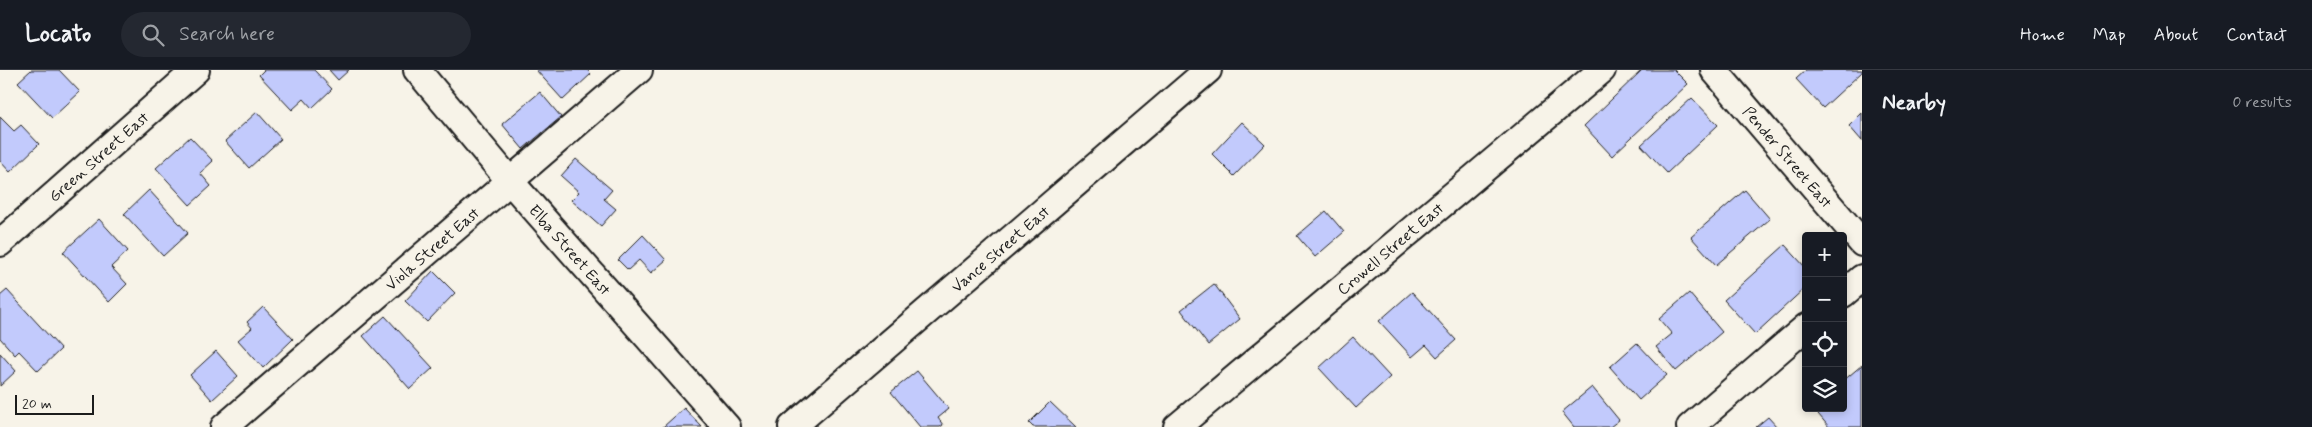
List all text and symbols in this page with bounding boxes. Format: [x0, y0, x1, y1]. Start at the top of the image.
search box [121, 12, 471, 57]
text: Locato [25, 19, 91, 50]
icon: search [139, 21, 167, 49]
text: Search here [179, 22, 275, 47]
text: Home [2020, 23, 2065, 47]
text: Map [2093, 23, 2126, 47]
text: About [2154, 23, 2198, 47]
text: Contact [2226, 23, 2287, 47]
text: Nearby [1882, 89, 1946, 117]
text: 0 results [2232, 92, 2292, 113]
street label: Pender Street East [1737, 102, 1836, 213]
street label: Green Street East [45, 108, 154, 207]
street label: Crowell Street East [1333, 198, 1449, 300]
street label: Elba Street East [523, 201, 615, 300]
street label: Vance Street East [947, 202, 1055, 298]
street label: Viola Street East [381, 203, 484, 296]
map controls [1802, 232, 1847, 412]
button: + [1802, 232, 1847, 277]
button: − [1802, 277, 1847, 322]
button: locate [1802, 322, 1847, 367]
button: layers [1802, 367, 1847, 412]
scale bar [15, 392, 94, 415]
text: 20 m [22, 395, 52, 413]

